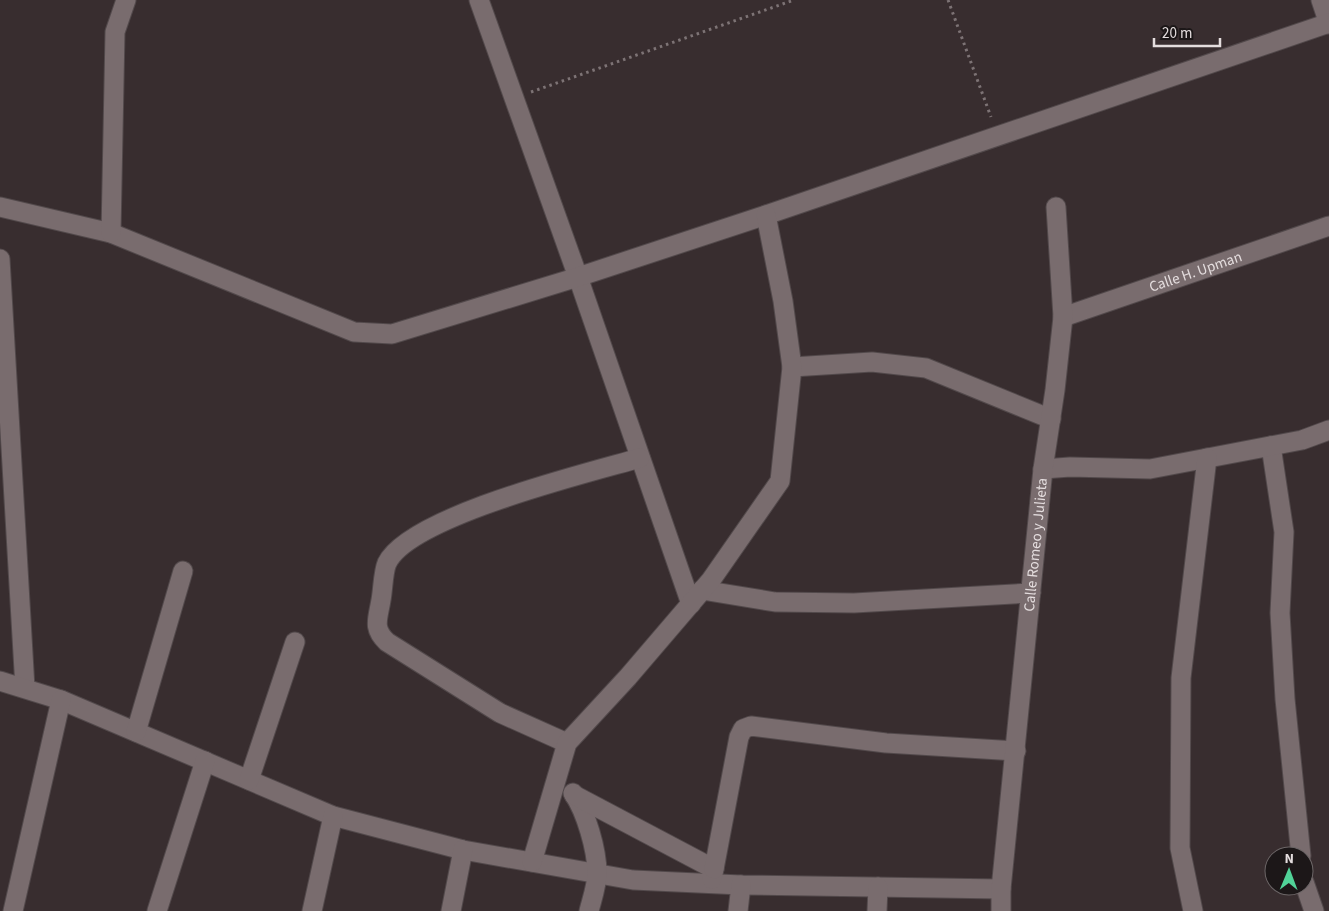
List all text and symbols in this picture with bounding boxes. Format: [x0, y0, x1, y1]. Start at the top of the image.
scale bar [1154, 15, 1220, 47]
text: 20 m [1162, 23, 1192, 44]
street label: Calle H. Upman [1146, 247, 1245, 298]
street label: Calle Romeo y Julieta [1019, 477, 1053, 613]
north arrow [1264, 846, 1314, 896]
text: N [1284, 849, 1294, 869]

